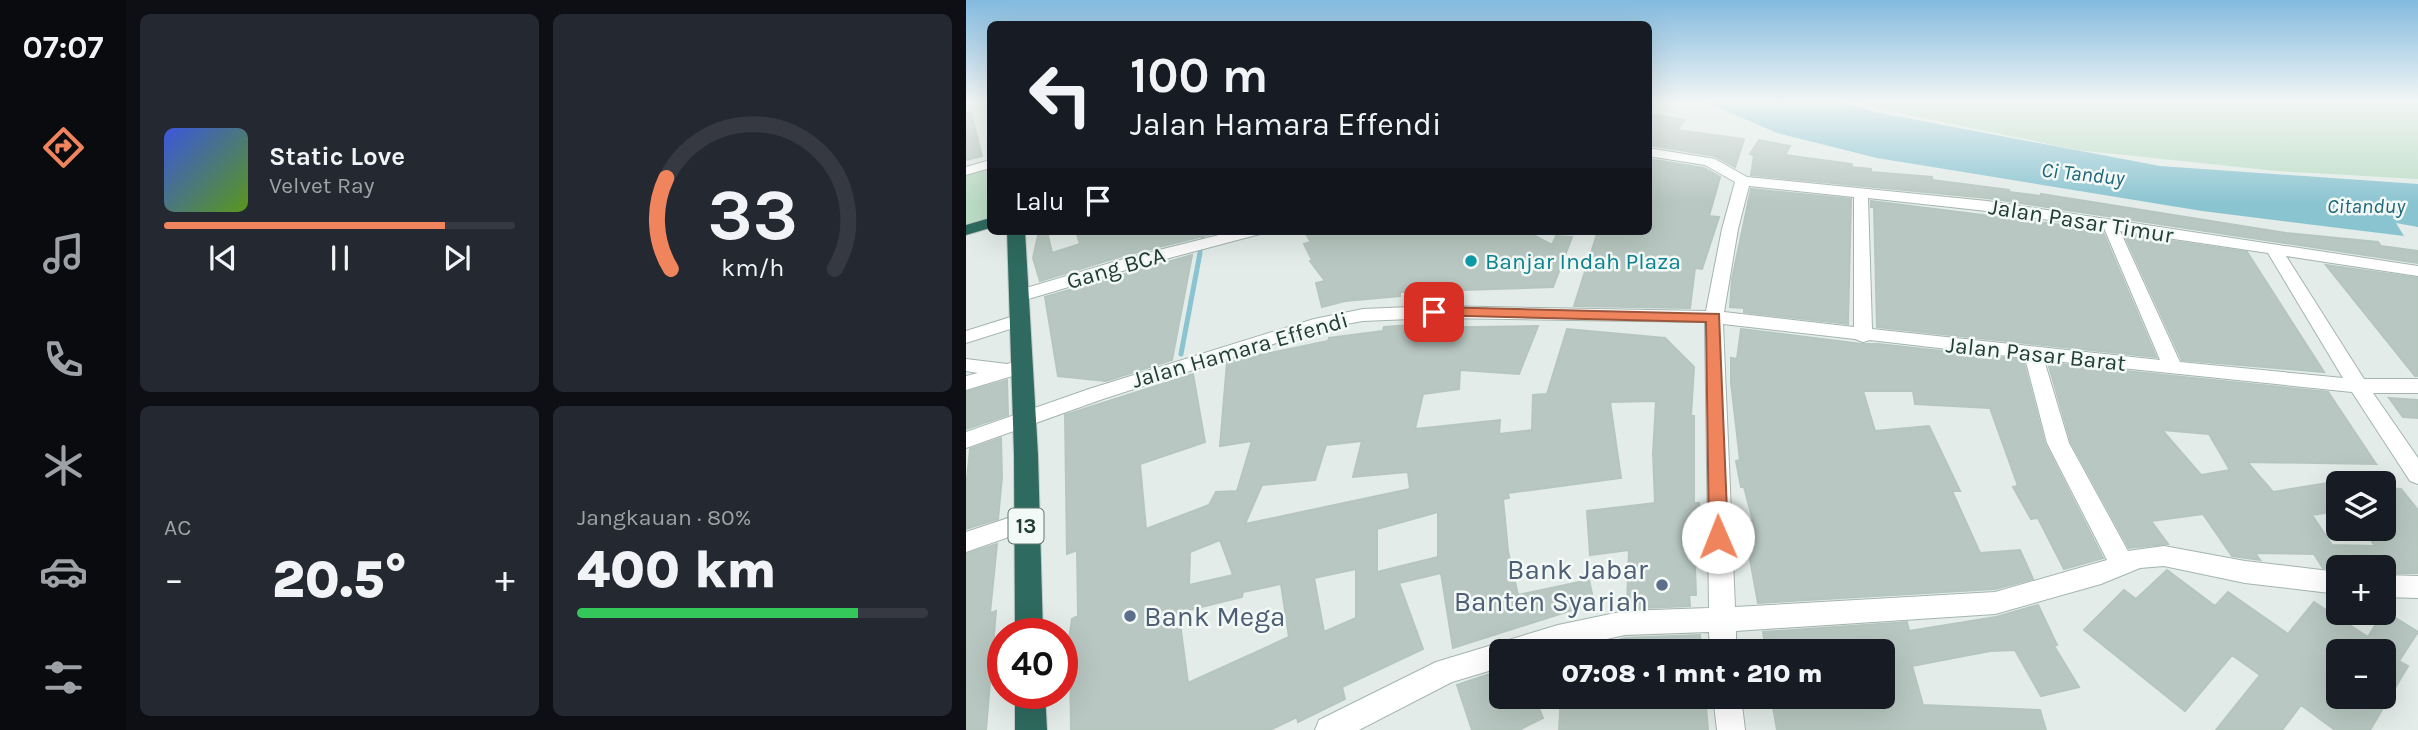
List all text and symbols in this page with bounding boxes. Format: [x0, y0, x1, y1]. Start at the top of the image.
text: 07:07 [23, 29, 103, 66]
text: 100 m [1130, 47, 1268, 104]
icon: left [1015, 49, 1106, 140]
text: Jalan Hamara Effendi [1130, 106, 1442, 143]
icon: directions [39, 123, 88, 172]
text: Static Love [269, 141, 405, 172]
water label: Ci Tanduy [2040, 158, 2127, 190]
text: Velvet Ray [269, 172, 374, 199]
text: 33 [707, 172, 798, 257]
icon: arrive [1079, 182, 1117, 220]
text: Lalu [1015, 186, 1065, 217]
street label: Jalan Pasar Timur [1987, 193, 2176, 249]
water label: Citanduy [2327, 194, 2406, 218]
icon: music [39, 229, 88, 278]
icon: previous [204, 239, 242, 277]
icon: pause [321, 239, 359, 277]
icon: next [438, 239, 476, 277]
street label: Gang BCA [1064, 241, 1168, 295]
place label: Banjar Indah Plaza [1485, 248, 1681, 275]
text: km/h [721, 253, 784, 282]
marker: Banjar Indah Plaza [1463, 253, 1479, 269]
pin [1404, 282, 1464, 342]
icon: arrive [1415, 293, 1453, 331]
street label: Jalan Hamara Effendi [1129, 306, 1351, 394]
street label: Jalan Pasar Barat [1945, 331, 2128, 377]
icon: phone [39, 335, 88, 384]
icon: climate [39, 441, 88, 490]
map controls [2326, 471, 2396, 709]
button: layers [2326, 471, 2396, 541]
position arrow [1681, 500, 1755, 574]
text: Jangkauan · 80% [577, 504, 751, 531]
road number: 13 [1008, 508, 1044, 544]
text: AC [164, 514, 191, 541]
text: 400 km [577, 539, 776, 600]
icon: car [39, 547, 88, 596]
text: 20.5° [272, 549, 407, 610]
place label: Bank Jabar Banten Syariah [1454, 553, 1649, 618]
button: + [2326, 555, 2396, 625]
text: − [164, 557, 184, 602]
text: + [495, 557, 515, 602]
marker: Bank Jabar Banten Syariah [1654, 577, 1670, 593]
place label: Bank Mega [1144, 600, 1285, 633]
marker: Bank Mega [1122, 608, 1138, 624]
speed limit sign: 40 [987, 618, 1078, 709]
button: − [2326, 639, 2396, 709]
icon: filters [39, 653, 88, 702]
text: 07:08 · 1 mnt · 210 m [1561, 658, 1823, 689]

